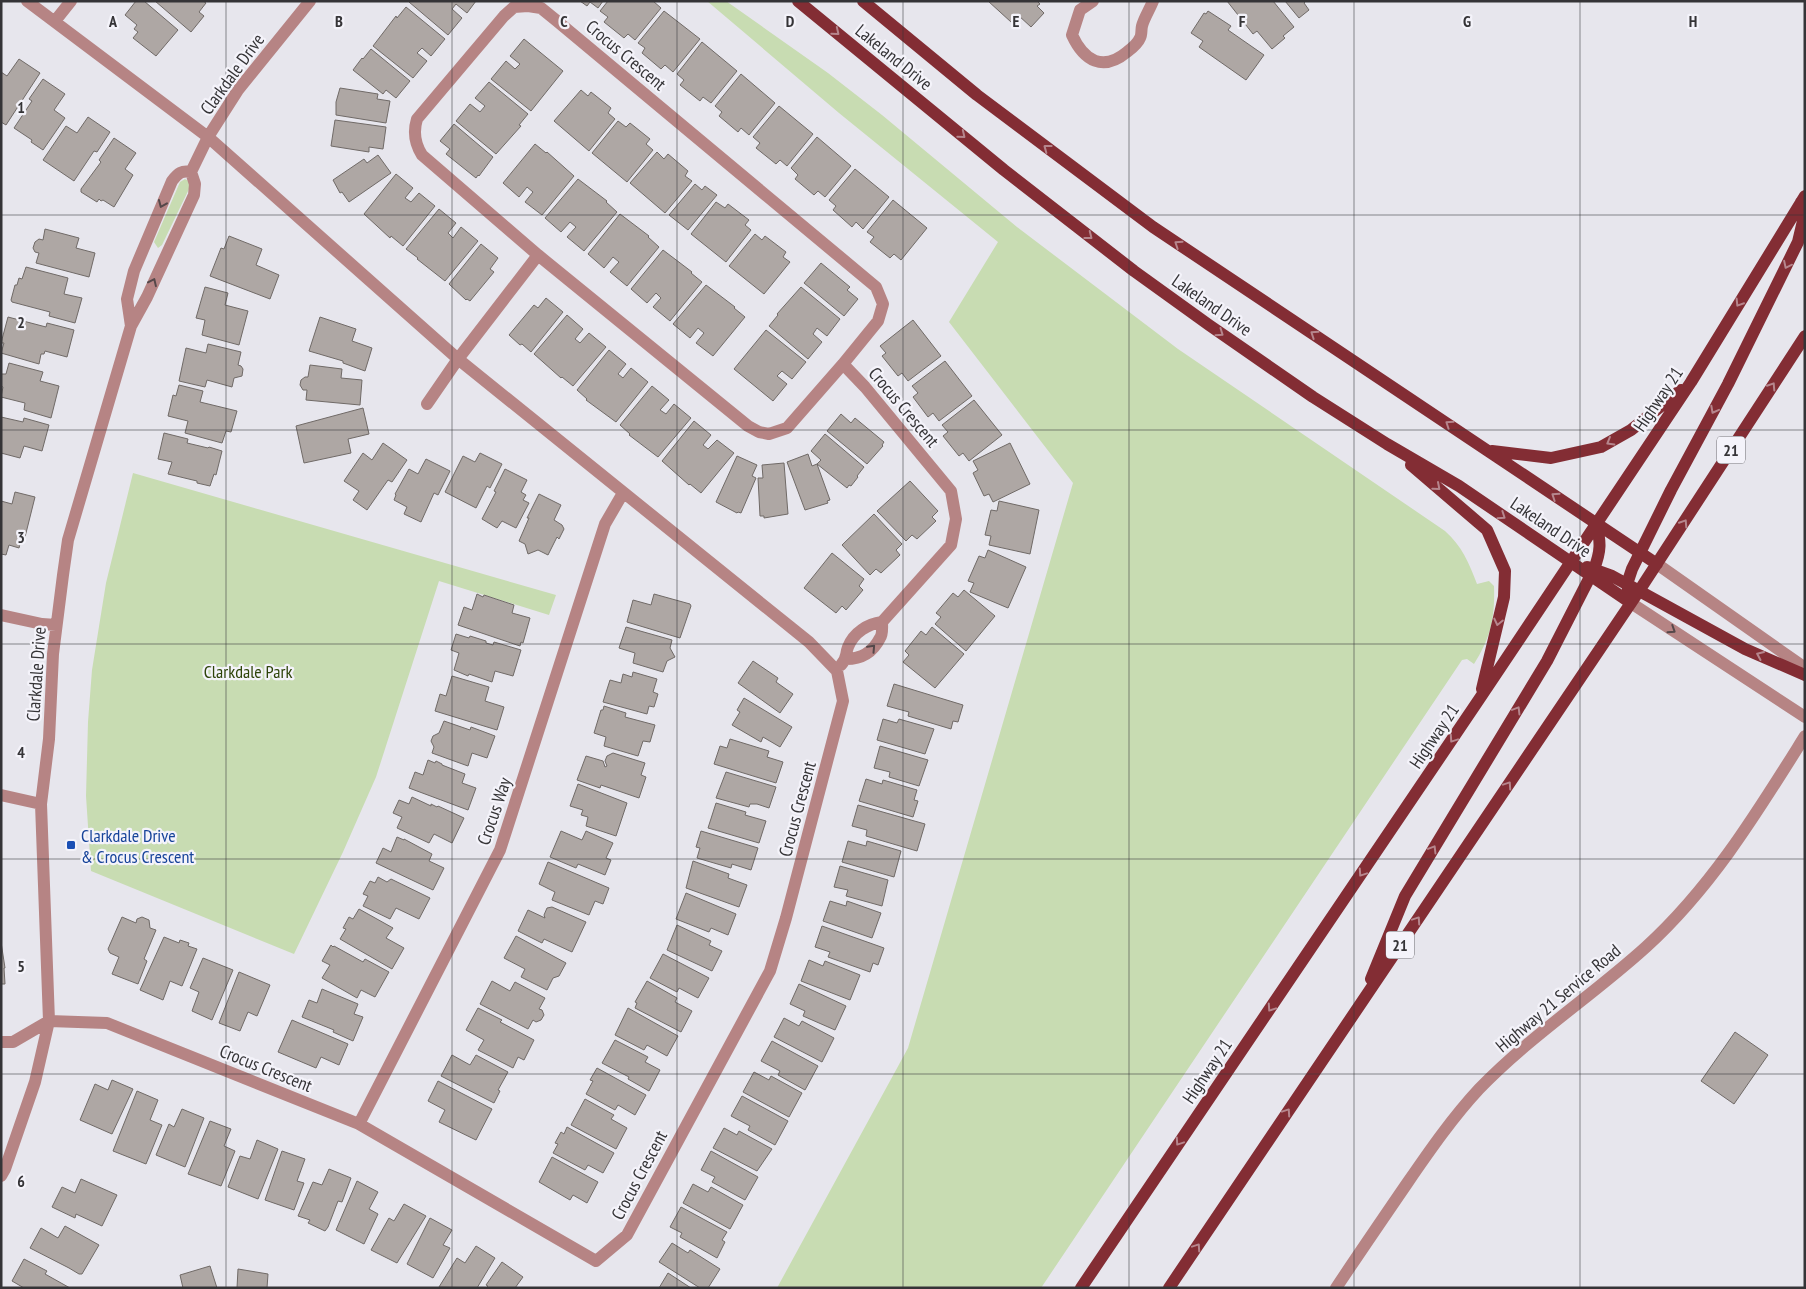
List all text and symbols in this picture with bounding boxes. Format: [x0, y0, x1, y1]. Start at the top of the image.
text: A [108, 11, 118, 31]
text: B [335, 11, 343, 31]
text: C [560, 11, 568, 31]
text: D [786, 11, 795, 31]
text: E [1013, 11, 1020, 31]
text: F [1239, 11, 1246, 31]
text: G [1463, 11, 1471, 31]
text: H [1689, 11, 1697, 31]
street label: Crocus Crescent [581, 15, 671, 95]
street label: Lakeland Drive [851, 19, 937, 95]
one-way arrow [830, 27, 839, 35]
street label: Clarkdale Drive [195, 29, 269, 119]
text: 1 [17, 97, 25, 117]
one-way arrow [956, 130, 965, 139]
one-way arrow [1043, 145, 1053, 154]
one-way arrow [158, 199, 169, 208]
one-way arrow [1083, 230, 1093, 239]
one-way arrow [1175, 241, 1184, 250]
one-way arrow [1782, 260, 1793, 269]
street label: Lakeland Drive [1168, 269, 1256, 341]
one-way arrow [147, 278, 158, 287]
one-way arrow [1735, 298, 1745, 307]
text: 2 [17, 312, 25, 332]
one-way arrow [1214, 327, 1224, 336]
one-way arrow [1310, 331, 1319, 340]
street label: Crocus Crescent [864, 362, 944, 452]
street label: Highway 21 [1628, 362, 1688, 436]
one-way arrow [1766, 383, 1775, 392]
one-way arrow [1710, 405, 1720, 414]
one-way arrow [1445, 421, 1455, 430]
one-way arrow [1607, 436, 1616, 446]
road number: 21 [1717, 436, 1745, 464]
one-way arrow [1431, 481, 1440, 490]
street label: Lakeland Drive [1506, 492, 1596, 562]
one-way arrow [1552, 493, 1561, 502]
one-way arrow [1497, 510, 1506, 519]
one-way arrow [1678, 519, 1687, 529]
text: 3 [17, 527, 25, 547]
one-way arrow [1493, 618, 1504, 627]
one-way arrow [1666, 624, 1676, 633]
street label: Clarkdale Drive [21, 626, 51, 722]
one-way arrow [866, 644, 875, 653]
one-way arrow [1756, 651, 1765, 662]
park label: Clarkdale Park [204, 660, 292, 683]
street label: Highway 21 [1404, 699, 1464, 773]
one-way arrow [1510, 707, 1520, 716]
one-way arrow [1450, 733, 1459, 743]
text: 4 [17, 742, 25, 762]
street label: Crocus Crescent [773, 759, 821, 859]
street label: Crocus Way [472, 774, 516, 848]
one-way arrow [1502, 781, 1511, 791]
place label: Clarkdale Drive & Crocus Crescent [81, 824, 194, 868]
marker: Clarkdale Drive & Crocus Crescent [65, 839, 77, 851]
one-way arrow [1426, 846, 1436, 855]
one-way arrow [1359, 868, 1368, 877]
one-way arrow [1411, 916, 1420, 925]
road number: 21 [1386, 932, 1414, 958]
street label: Highway 21 Service Road [1491, 939, 1625, 1057]
text: 5 [17, 956, 25, 976]
one-way arrow [1268, 1002, 1277, 1012]
street label: Highway 21 [1177, 1034, 1237, 1108]
street label: Crocus Crescent [216, 1039, 316, 1097]
one-way arrow [1281, 1109, 1290, 1118]
street label: Crocus Crescent [606, 1126, 672, 1224]
one-way arrow [1176, 1137, 1186, 1146]
text: 6 [17, 1171, 25, 1191]
one-way arrow [1191, 1244, 1200, 1253]

